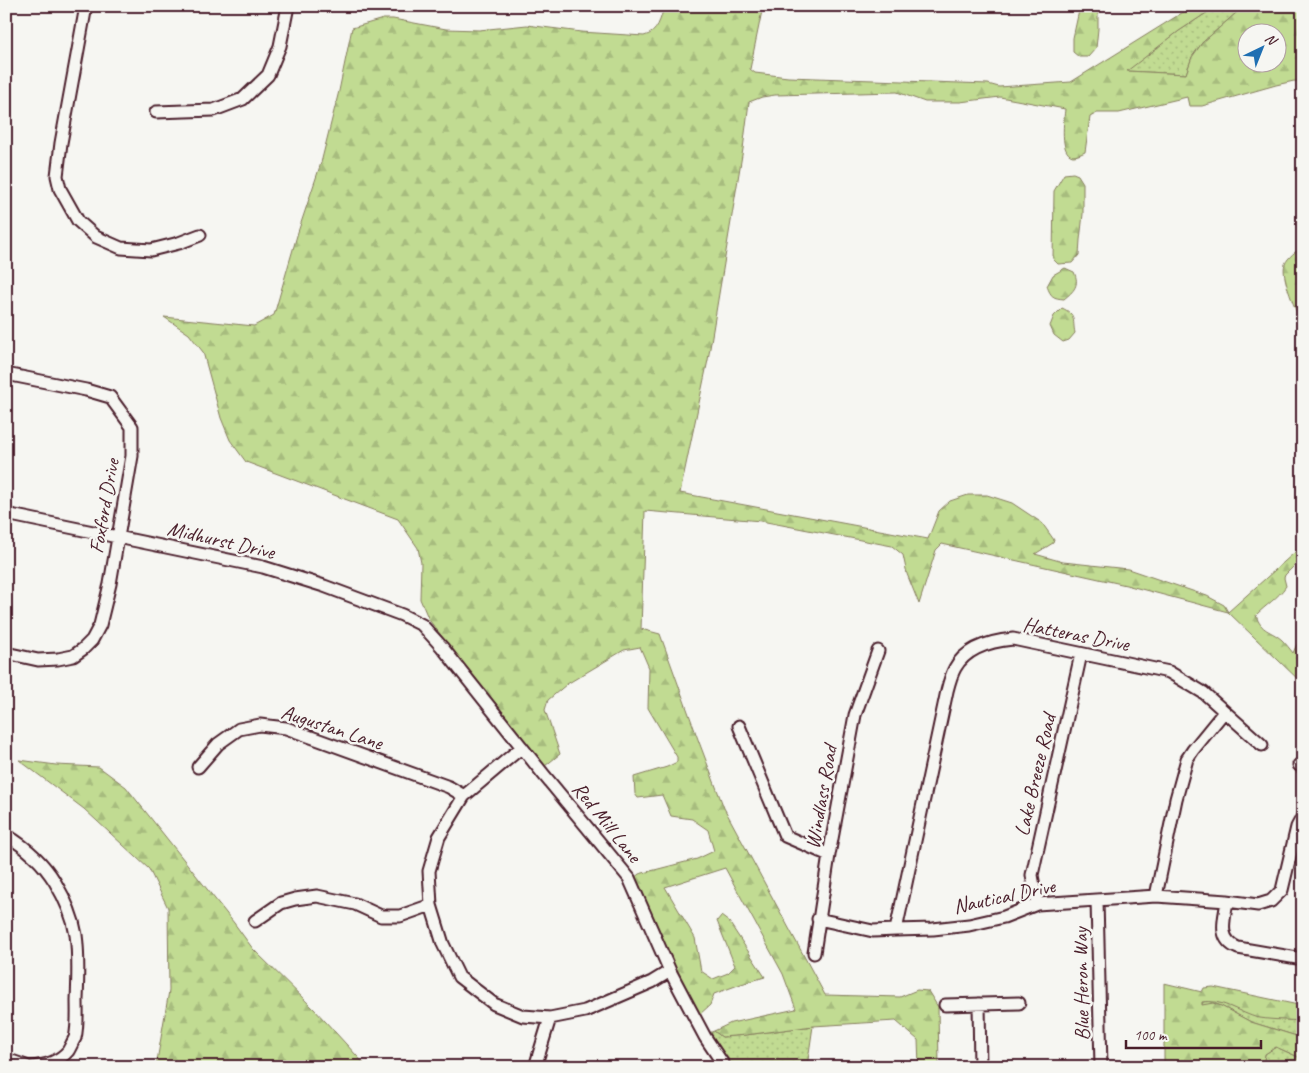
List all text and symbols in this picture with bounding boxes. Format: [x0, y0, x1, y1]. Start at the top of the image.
north arrow [1236, 22, 1286, 72]
text: N [1262, 30, 1281, 50]
street label: Foxford Drive [83, 455, 125, 555]
street label: Midhurst Drive [165, 515, 278, 565]
street label: Hatteras Drive [1021, 611, 1132, 657]
street label: Augustan Lane [278, 698, 387, 756]
street label: Lake Breeze Road [1008, 708, 1062, 838]
street label: Windlass Road [799, 741, 843, 851]
street label: Red Mill Lane [567, 776, 649, 869]
street label: Nautical Drive [951, 872, 1058, 919]
street label: Blue Heron Way [1067, 925, 1095, 1041]
scale bar [1126, 1018, 1262, 1050]
text: 100 m [1134, 1026, 1168, 1045]

